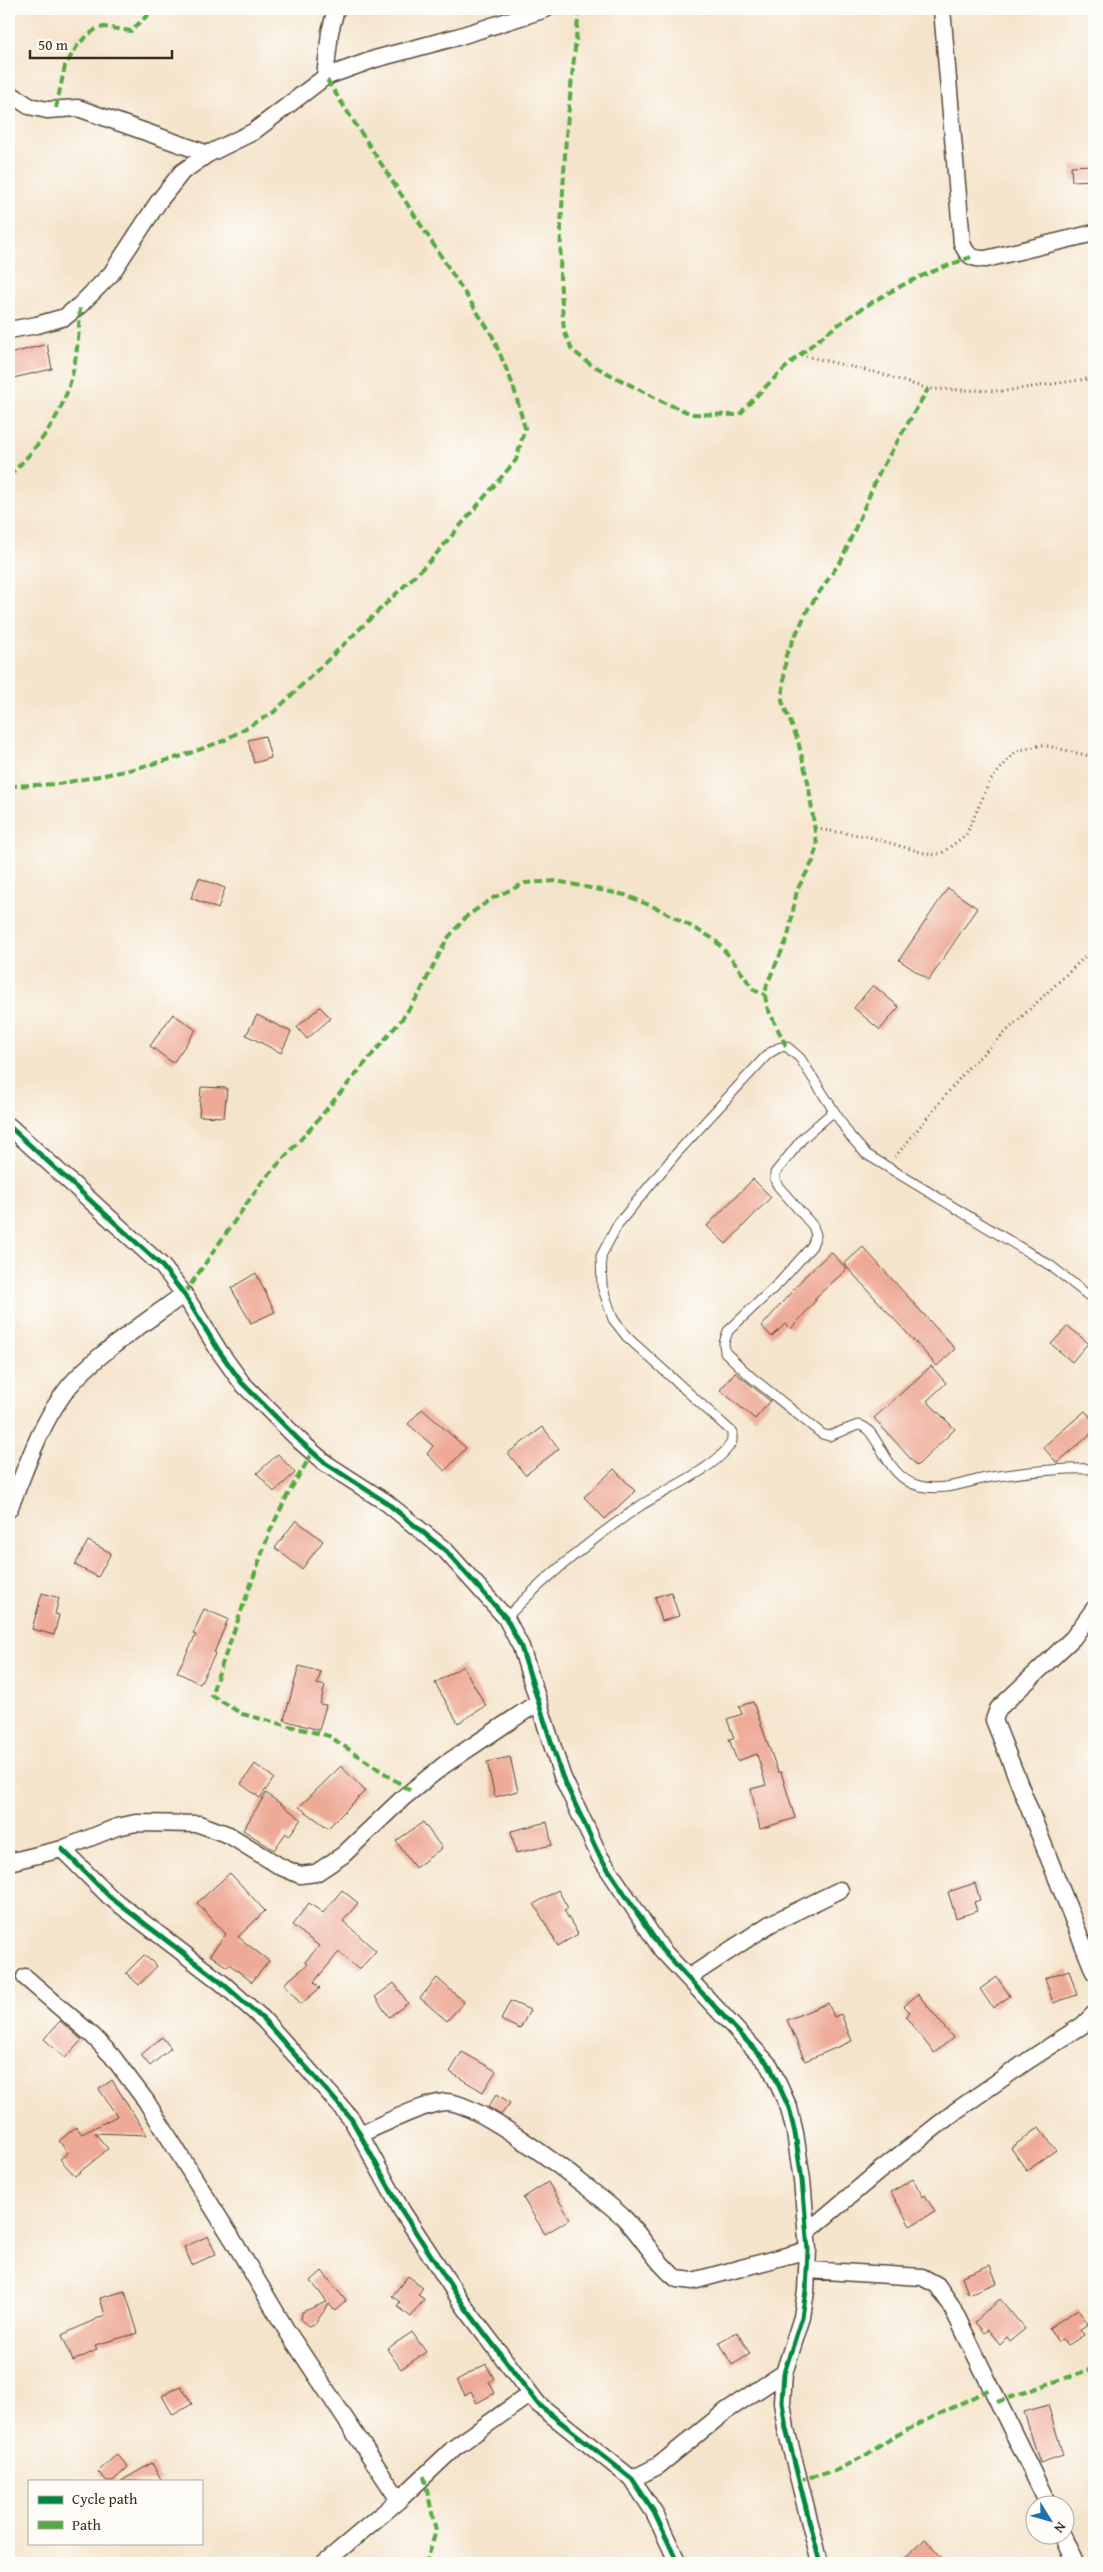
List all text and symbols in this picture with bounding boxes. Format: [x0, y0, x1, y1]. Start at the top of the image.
scale bar [30, 28, 172, 60]
text: 50 m [38, 34, 69, 55]
legend [28, 2480, 202, 2544]
text: Cycle path [72, 2488, 138, 2509]
north arrow [1026, 2494, 1076, 2544]
text: Path [72, 2514, 101, 2535]
text: N [1049, 2518, 1071, 2538]

